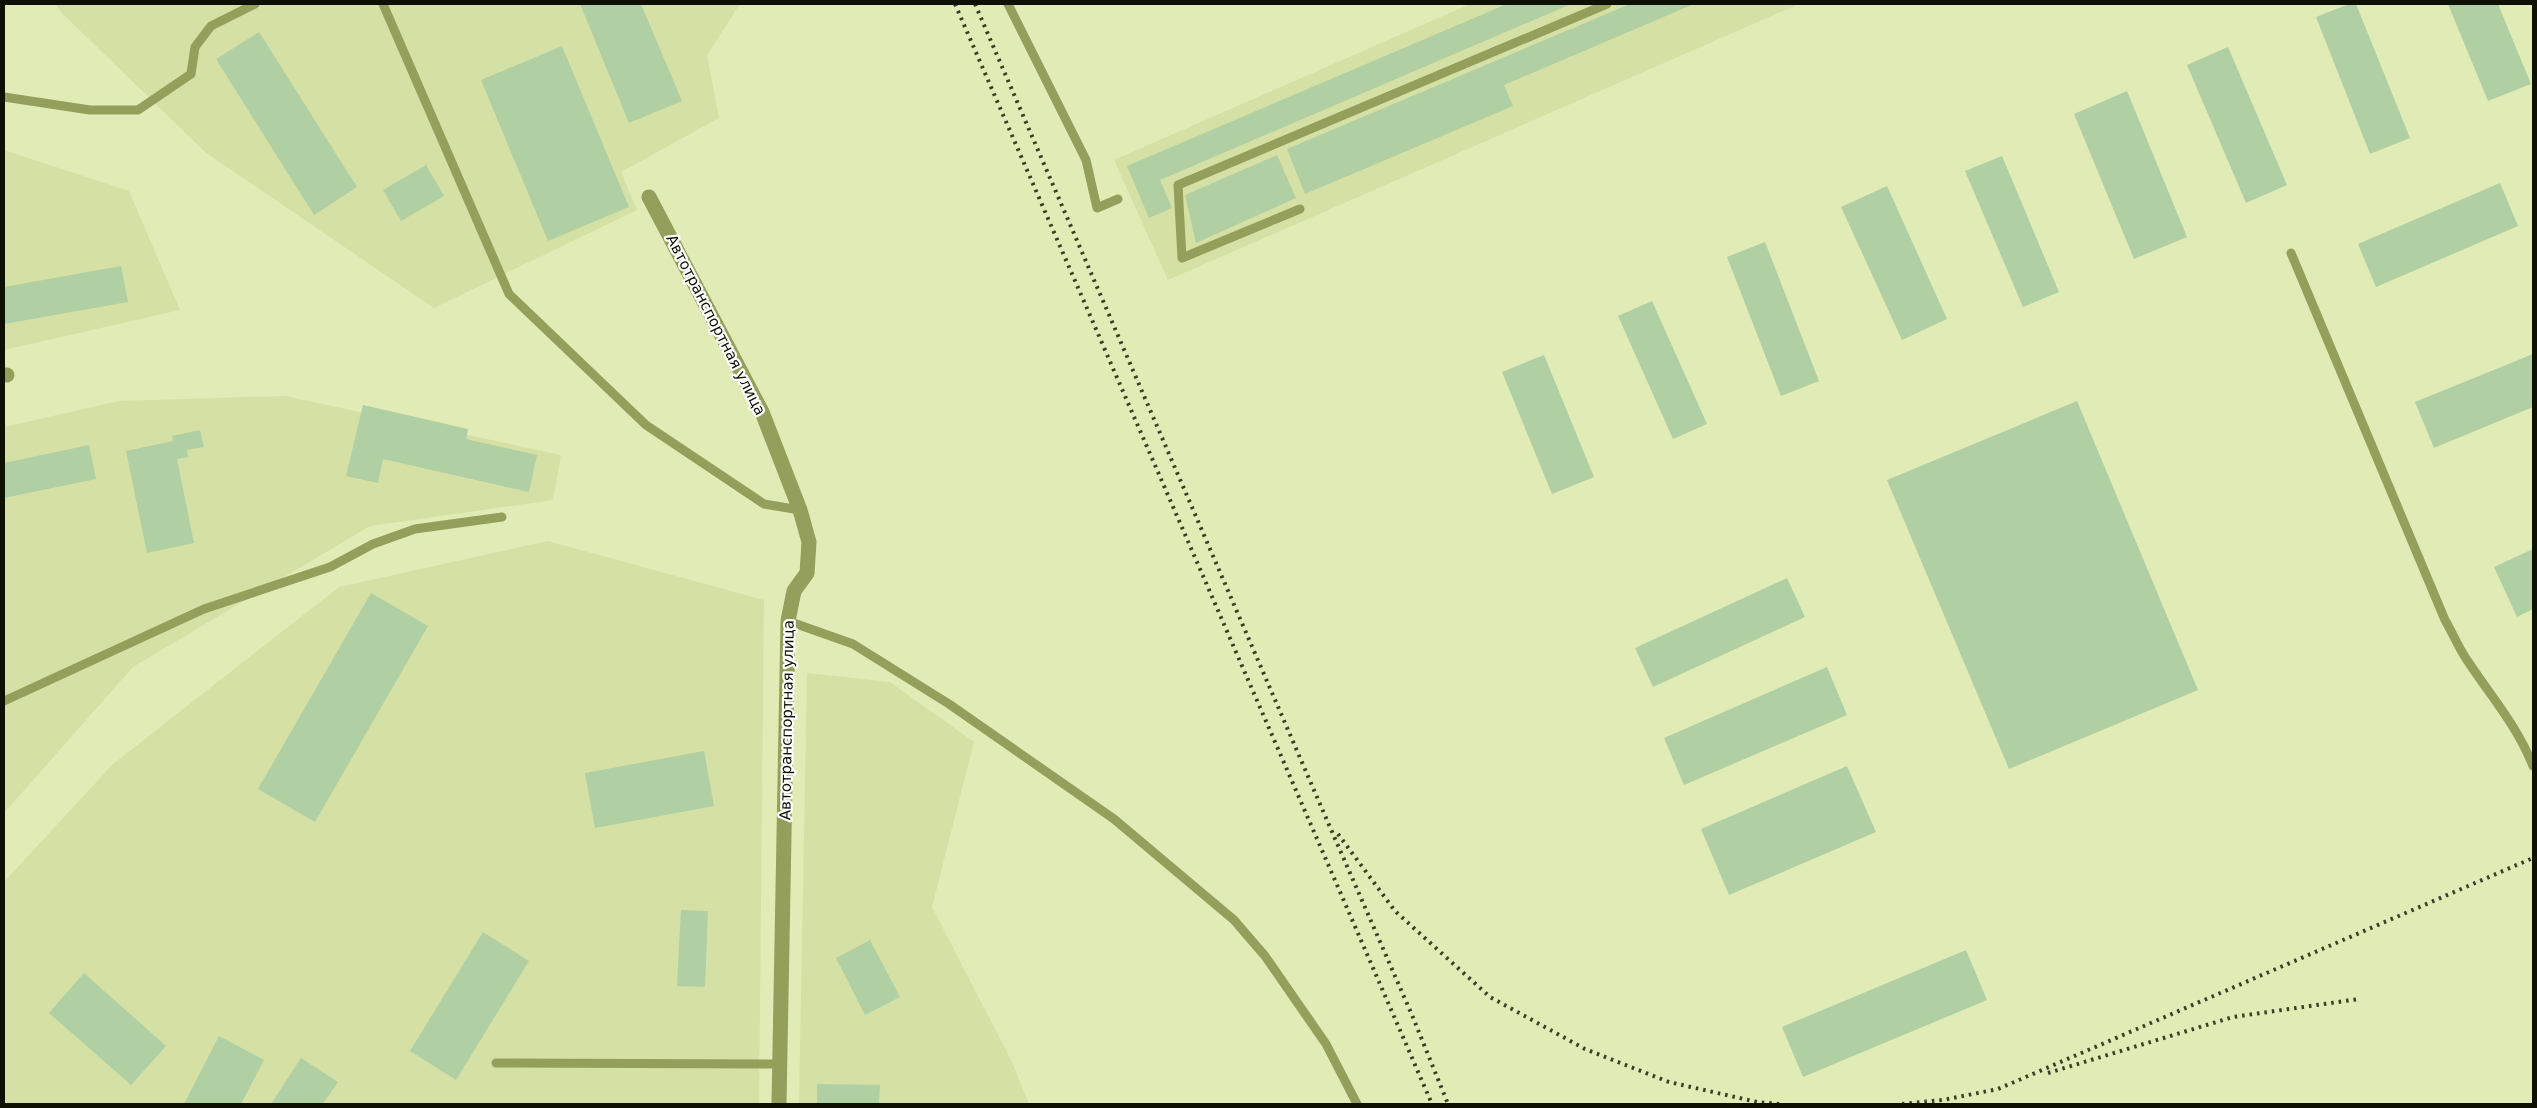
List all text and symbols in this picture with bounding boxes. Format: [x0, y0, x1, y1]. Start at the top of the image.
street label: Автотранспортная улица [663, 232, 769, 418]
street label: Автотранспортная улица [776, 620, 798, 820]

